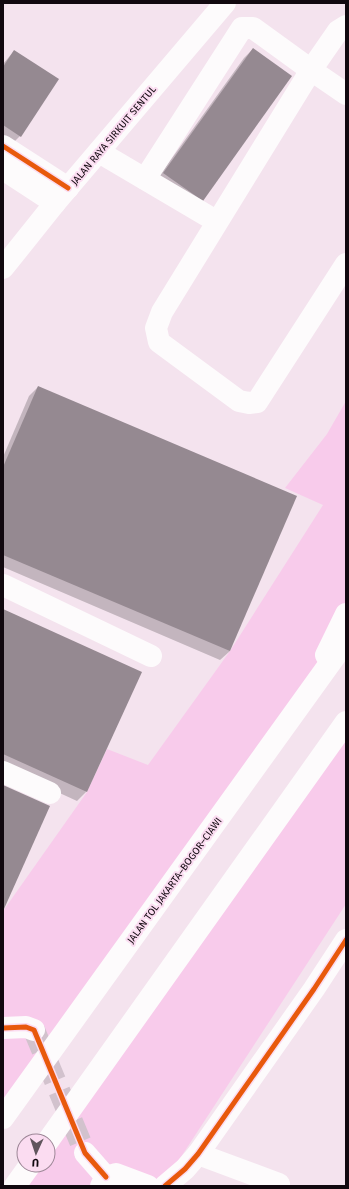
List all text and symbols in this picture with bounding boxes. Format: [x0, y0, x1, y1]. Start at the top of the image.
street label: JALAN RAYA SIRKUIT SENTUL [69, 84, 159, 188]
street label: JALAN TOL JAKARTA–BOGOR–CIAWI [125, 815, 225, 946]
north arrow [16, 1133, 56, 1173]
text: U [32, 1156, 39, 1169]

